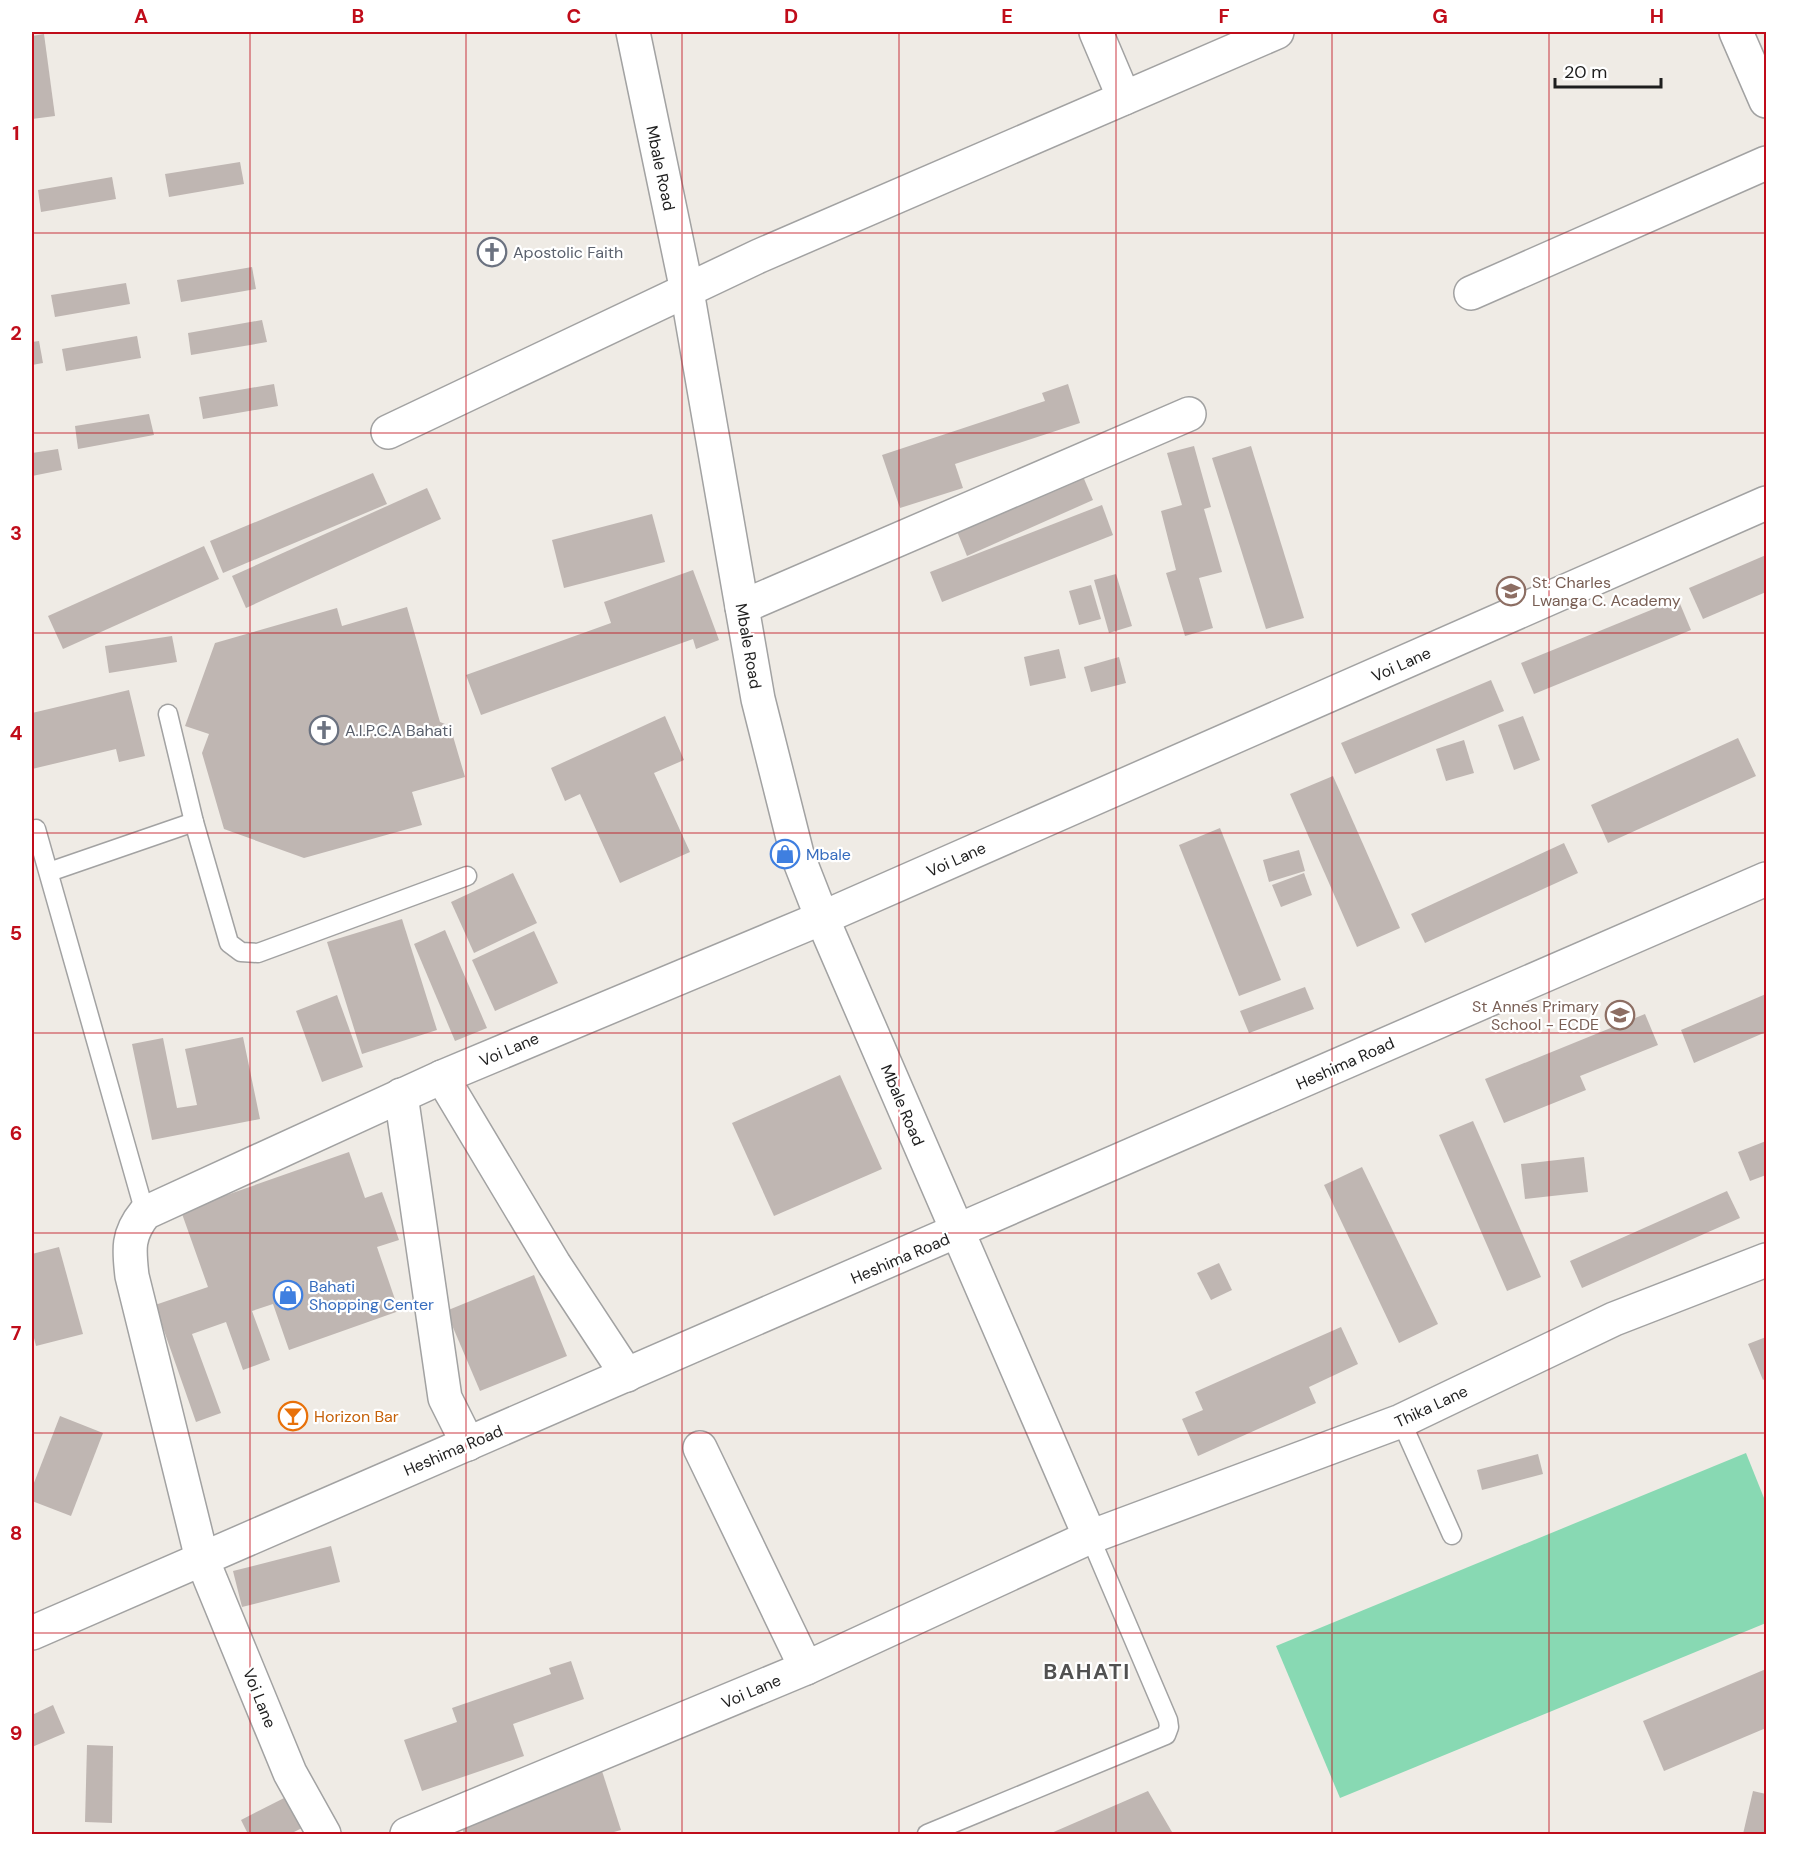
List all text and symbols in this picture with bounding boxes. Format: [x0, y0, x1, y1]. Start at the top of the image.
text: A [134, 3, 148, 29]
text: B [352, 3, 364, 29]
text: C [567, 3, 581, 29]
text: D [784, 3, 798, 29]
text: E [1001, 3, 1013, 29]
text: F [1218, 3, 1230, 29]
text: G [1432, 3, 1448, 29]
text: H [1650, 3, 1664, 29]
scale bar [1555, 51, 1662, 89]
text: 20 m [1564, 60, 1607, 84]
text: 1 [12, 120, 20, 146]
street label: Mbale Road [641, 124, 680, 213]
church icon: Apostolic Faith [476, 236, 508, 268]
place label: Apostolic Faith [513, 242, 623, 263]
text: 2 [10, 320, 22, 346]
text: 3 [10, 520, 22, 546]
place label: St. Charles Lwanga C. Academy [1532, 572, 1681, 611]
school or university icon: St. Charles Lwanga C. Academy [1495, 575, 1527, 607]
street label: Mbale Road [731, 602, 766, 690]
street label: Voi Lane [1368, 642, 1434, 687]
church icon: A.I.P.C.A Bahati [308, 714, 340, 746]
text: 4 [10, 720, 23, 746]
place label: A.I.P.C.A Bahati [345, 720, 452, 741]
street label: Voi Lane [923, 837, 989, 882]
shop icon: Mbale [769, 838, 801, 870]
place label: Mbale [806, 844, 851, 865]
text: 5 [10, 920, 22, 946]
place label: St Annes Primary School - ECDE [1472, 996, 1599, 1035]
school or university icon: St Annes Primary School - ECDE [1604, 999, 1636, 1031]
street label: Voi Lane [476, 1028, 542, 1071]
street label: Heshima Road [1293, 1032, 1398, 1095]
street label: Mbale Road [876, 1061, 929, 1149]
text: 6 [10, 1120, 22, 1146]
street label: Heshima Road [848, 1228, 953, 1289]
place label: Bahati Shopping Center [309, 1276, 434, 1315]
shop icon: Bahati Shopping Center [272, 1279, 304, 1311]
text: 7 [11, 1320, 22, 1346]
street label: Thika Lane [1391, 1380, 1471, 1433]
bar icon: Horizon Bar [277, 1400, 309, 1432]
place label: Horizon Bar [314, 1406, 399, 1427]
street label: Heshima Road [401, 1420, 506, 1481]
text: 8 [10, 1520, 22, 1546]
district label: BAHATI [1043, 1657, 1131, 1686]
street label: Voi Lane [238, 1665, 281, 1731]
street label: Voi Lane [718, 1670, 784, 1713]
text: 9 [10, 1720, 22, 1746]

